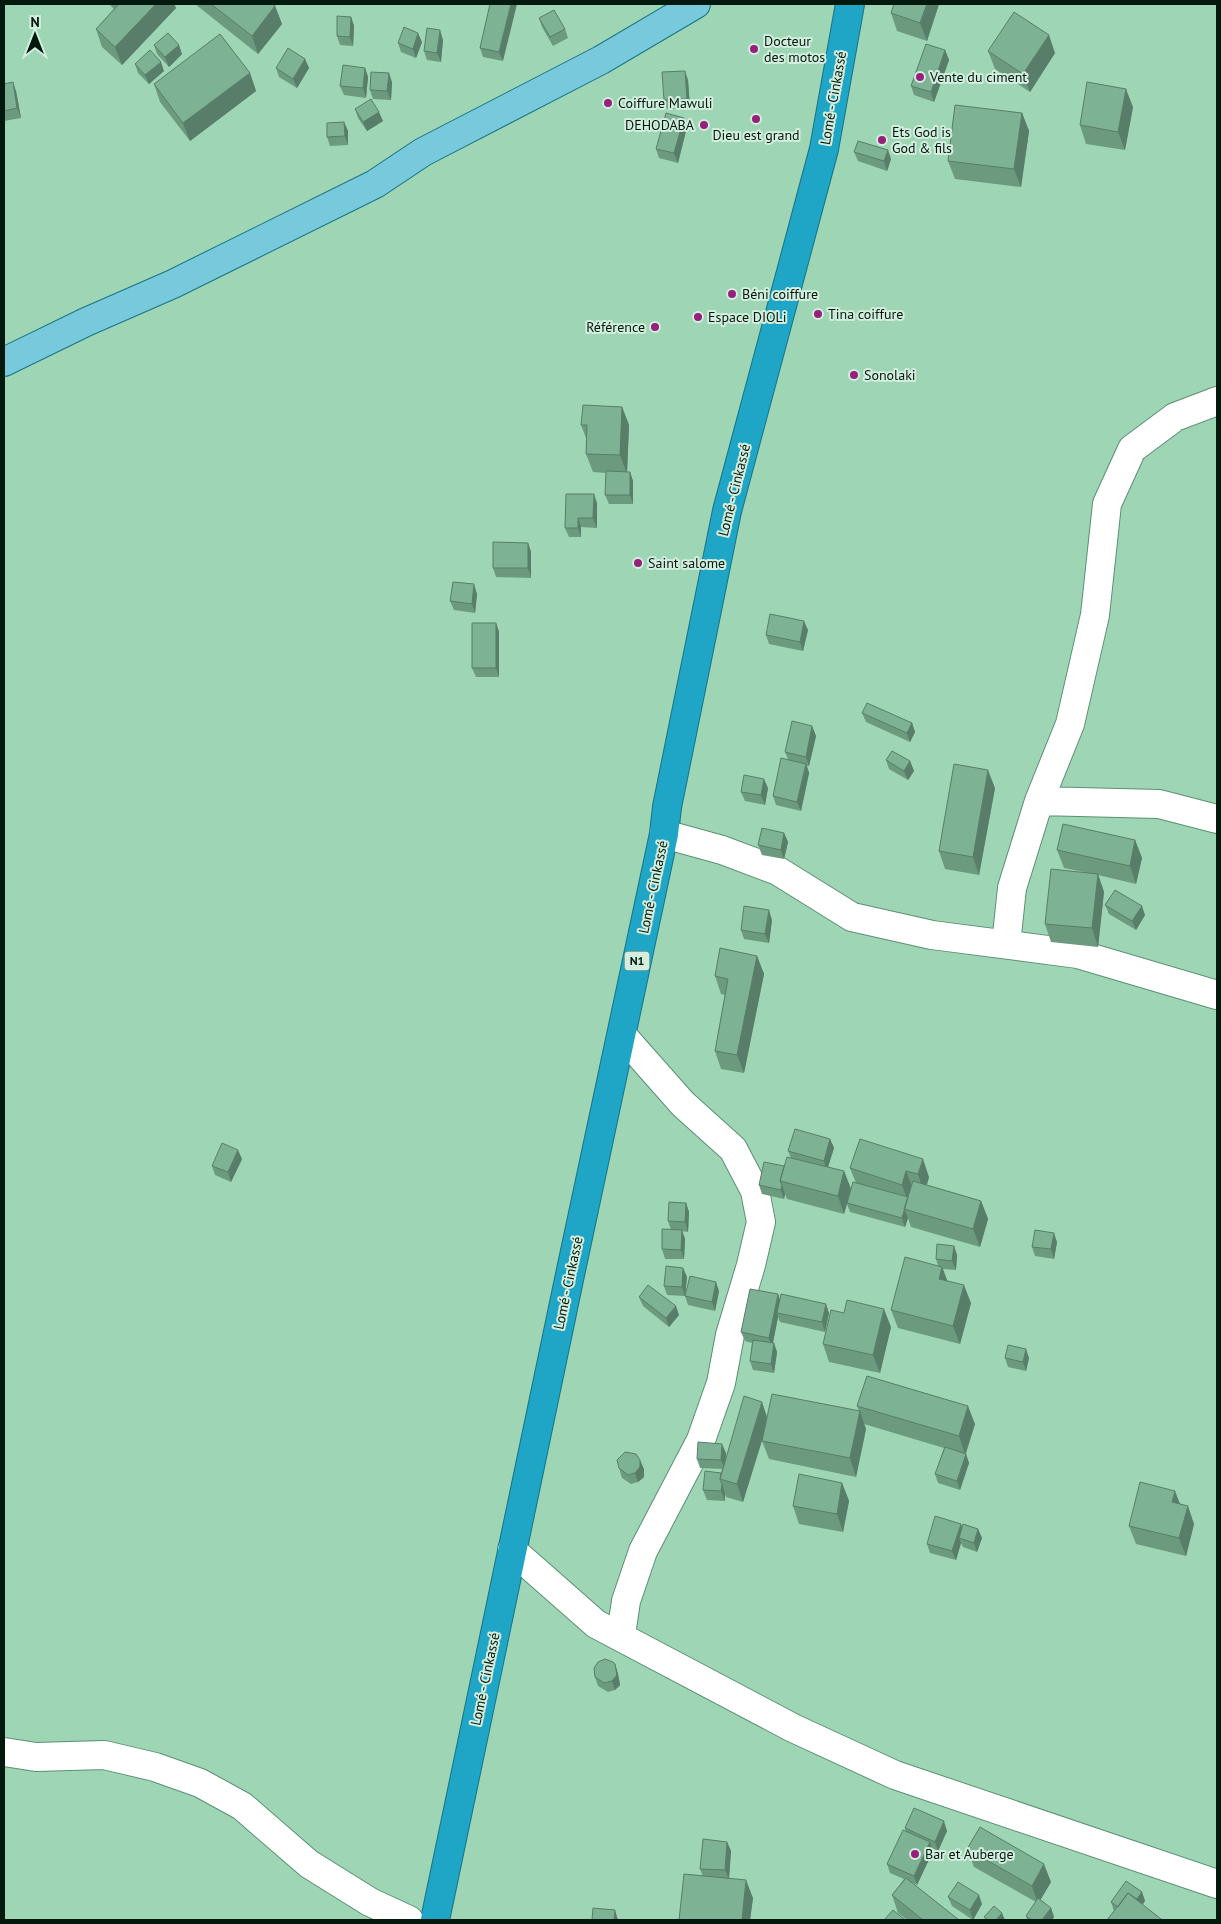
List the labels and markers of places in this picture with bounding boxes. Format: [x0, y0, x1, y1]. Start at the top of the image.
place label: Docteur des motos [764, 32, 825, 66]
marker: Docteur des motos [748, 43, 760, 55]
place label: Vente du ciment [929, 68, 1027, 86]
marker: Vente du ciment [914, 71, 926, 83]
place label: Coiffure Mawuli [618, 94, 713, 112]
marker: Coiffure Mawuli [602, 97, 614, 109]
marker: Dieu est grand [750, 113, 762, 125]
place label: DEHODABA [625, 116, 695, 134]
marker: DEHODABA [698, 119, 710, 131]
place label: Ets God is God & fils [892, 123, 952, 157]
place label: Dieu est grand [712, 126, 800, 144]
marker: Ets God is God & fils [876, 134, 888, 146]
place label: Béni coiffure [742, 285, 818, 303]
marker: Béni coiffure [726, 288, 738, 300]
place label: Tina coiffure [828, 305, 903, 323]
place label: Espace DIOLi [708, 308, 787, 326]
marker: Tina coiffure [812, 308, 824, 320]
marker: Espace DIOLi [692, 311, 704, 323]
place label: Référence [586, 318, 645, 336]
marker: Référence [649, 321, 661, 333]
place label: Sonolaki [864, 366, 916, 384]
marker: Sonolaki [848, 369, 860, 381]
place label: Saint salome [648, 554, 725, 572]
marker: Saint salome [632, 557, 644, 569]
place label: Bar et Auberge [925, 1845, 1014, 1863]
marker: Bar et Auberge [909, 1848, 921, 1860]

